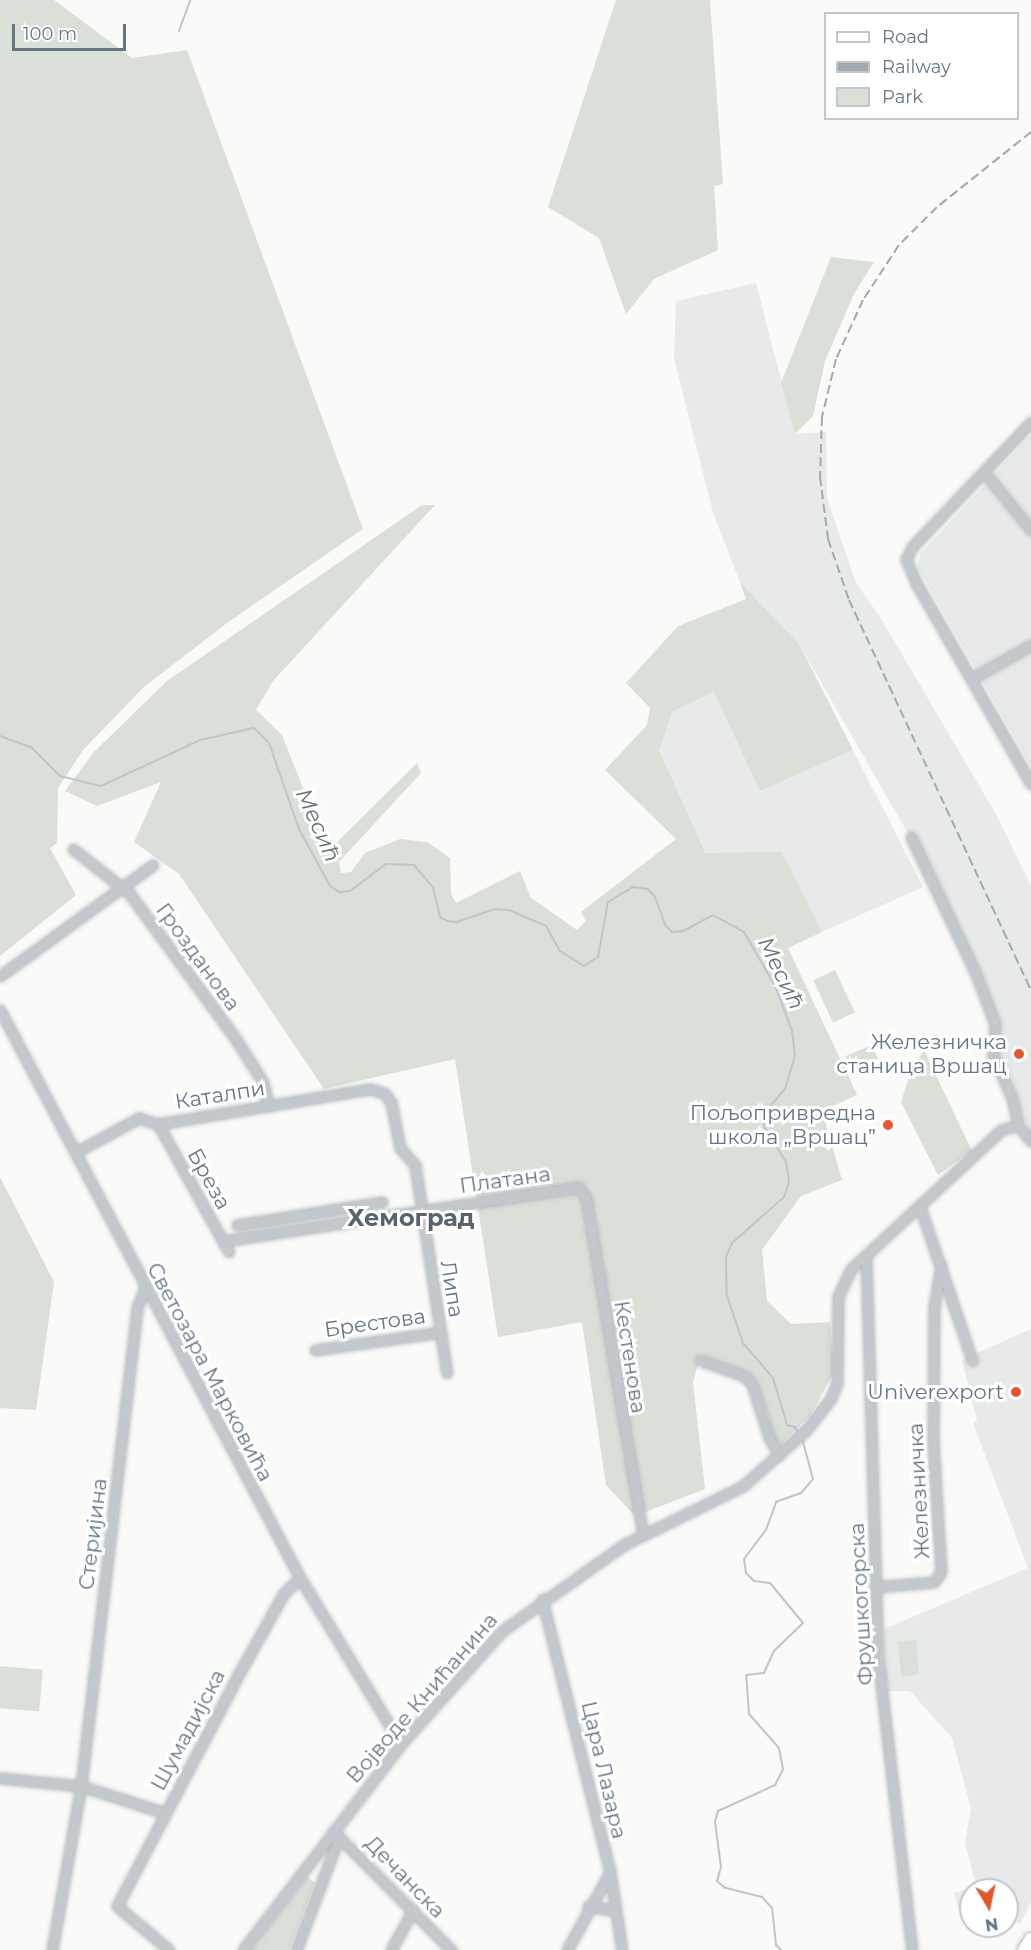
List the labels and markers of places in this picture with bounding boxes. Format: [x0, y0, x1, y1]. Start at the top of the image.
place label: Железничка станица Вршац [836, 1029, 1007, 1079]
marker: Железничка станица Вршац [1012, 1047, 1026, 1061]
place label: Пољопривредна школа „Вршац” [690, 1100, 876, 1150]
marker: Пољопривредна школа „Вршац” [881, 1118, 895, 1132]
place label: Univerexport [867, 1379, 1004, 1405]
marker: Univerexport [1009, 1385, 1023, 1399]

